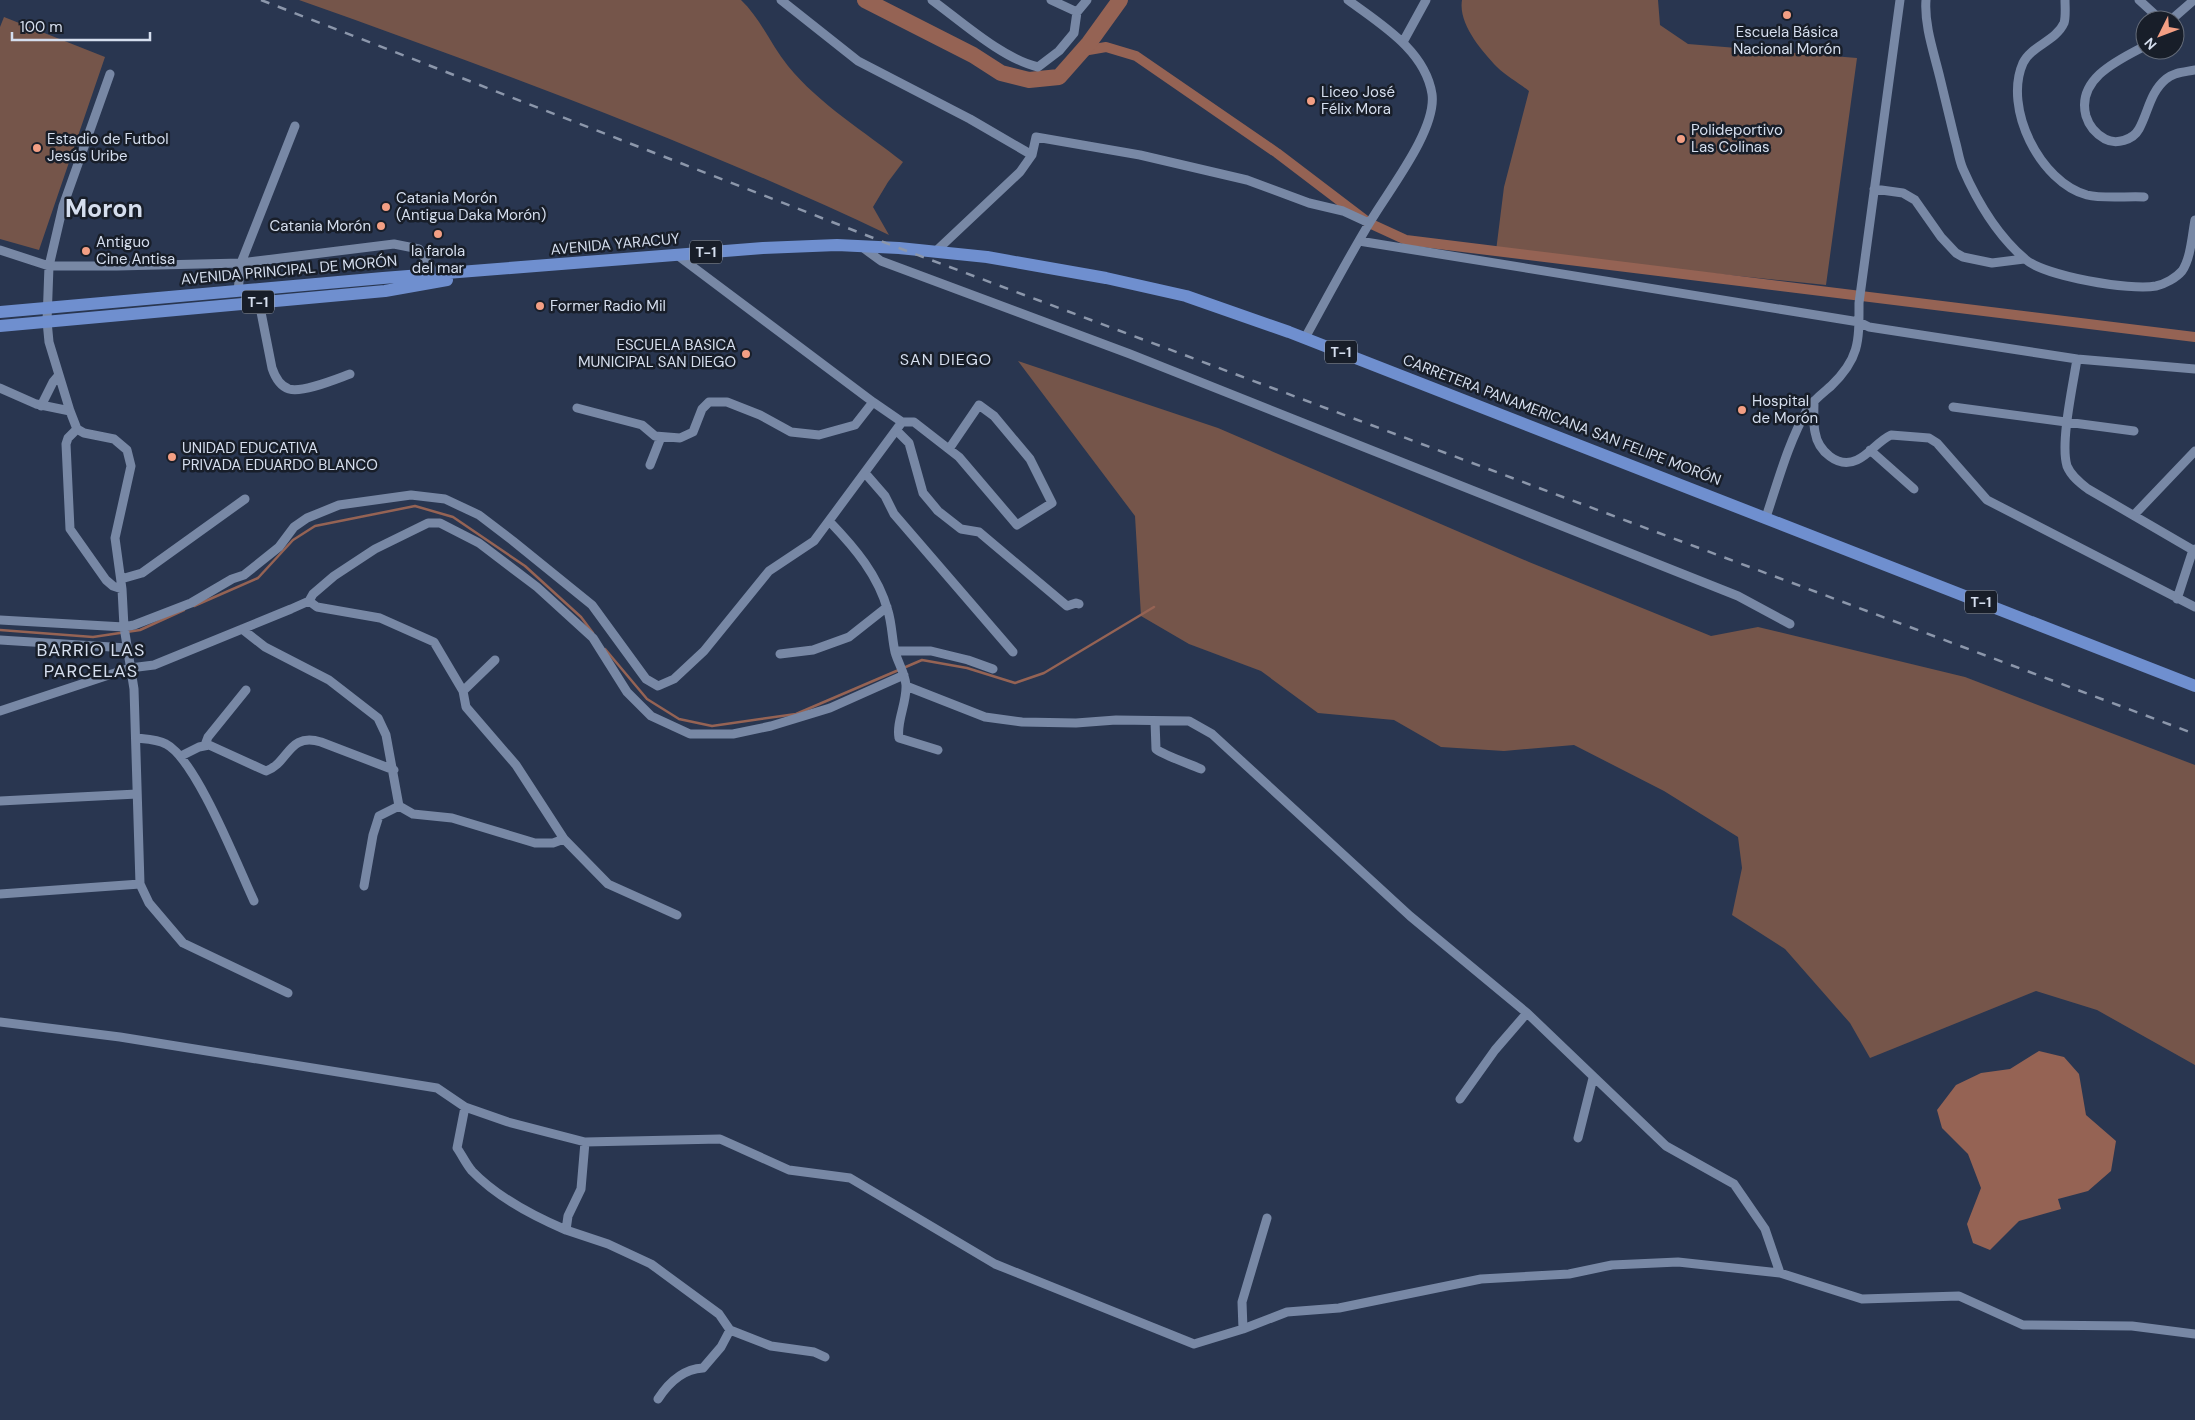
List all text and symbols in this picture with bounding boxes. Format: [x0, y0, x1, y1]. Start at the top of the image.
marker: Escuela Básica Nacional Morón [1781, 9, 1793, 21]
scale bar [12, 10, 150, 42]
north arrow [2135, 10, 2185, 60]
text: 100 m [20, 17, 63, 37]
place label: Escuela Básica Nacional Morón [1733, 22, 1841, 59]
text: N [2140, 34, 2160, 54]
place label: Liceo José Félix Mora [1321, 82, 1395, 119]
marker: Liceo José Félix Mora [1305, 95, 1317, 107]
place label: Polideportivo Las Colinas [1691, 120, 1783, 157]
place label: Estadio de Futbol Jesús Uribe [47, 129, 169, 166]
marker: Polideportivo Las Colinas [1675, 133, 1687, 145]
marker: Estadio de Futbol Jesús Uribe [31, 142, 43, 154]
place label: Catania Morón (Antigua Daka Morón) [396, 188, 546, 225]
district label: Moron [65, 192, 143, 225]
marker: Catania Morón (Antigua Daka Morón) [380, 201, 392, 213]
place label: Catania Morón [270, 216, 371, 236]
marker: Catania Morón [375, 220, 387, 232]
marker: la farola del mar [432, 228, 444, 240]
street label: AVENIDA YARACUY [550, 228, 681, 260]
place label: Antiguo Cine Antisa [96, 232, 175, 269]
road number: T-1 [690, 240, 722, 264]
place label: la farola del mar [411, 241, 465, 278]
marker: Antiguo Cine Antisa [80, 245, 92, 257]
street label: AVENIDA PRINCIPAL DE MORÓN [180, 251, 398, 289]
road number: T-1 [242, 290, 274, 314]
place label: Former Radio Mil [550, 296, 666, 316]
marker: Former Radio Mil [534, 300, 546, 312]
place label: ESCUELA BASICA MUNICIPAL SAN DIEGO [578, 335, 736, 372]
road number: T-1 [1325, 341, 1357, 364]
marker: ESCUELA BASICA MUNICIPAL SAN DIEGO [740, 348, 752, 360]
district label: SAN DIEGO [900, 349, 992, 370]
street label: CARRETERA PANAMERICANA SAN FELIPE MORÓN [1400, 350, 1724, 490]
place label: Hospital de Morón [1752, 391, 1818, 428]
marker: Hospital de Morón [1736, 404, 1748, 416]
place label: UNIDAD EDUCATIVA PRIVADA EDUARDO BLANCO [182, 438, 378, 475]
marker: UNIDAD EDUCATIVA PRIVADA EDUARDO BLANCO [166, 451, 178, 463]
road number: T-1 [1965, 590, 1997, 614]
district label: BARRIO LAS PARCELAS [37, 638, 145, 683]

